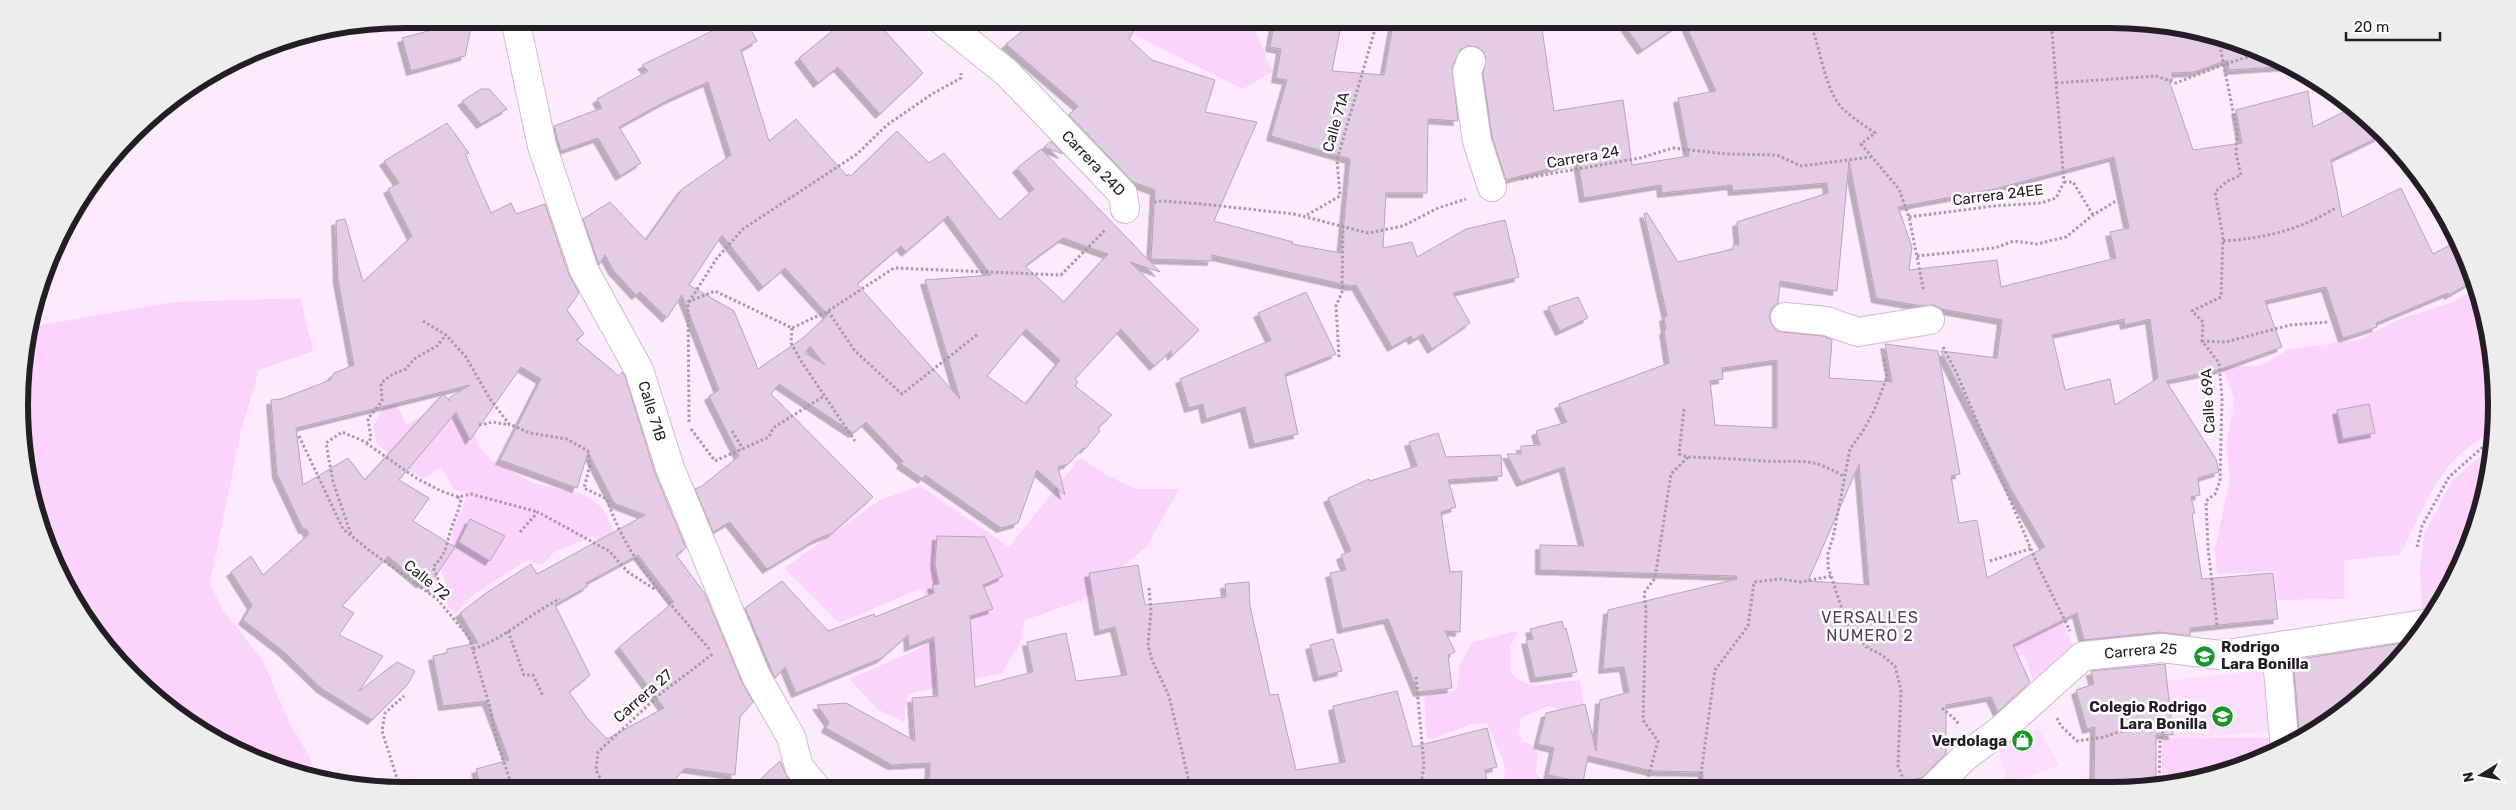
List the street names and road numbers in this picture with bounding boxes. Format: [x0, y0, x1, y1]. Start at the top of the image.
street label: Calle 71A [1319, 90, 1353, 154]
street label: Carrera 24D [1058, 127, 1129, 200]
street label: Carrera 24 [1545, 142, 1621, 172]
street label: Carrera 24EE [1951, 180, 2045, 210]
street label: Calle 69A [2197, 368, 2219, 434]
street label: Calle 71B [634, 379, 670, 443]
street label: Calle 72 [400, 556, 454, 604]
street label: Carrera 25 [2103, 639, 2178, 663]
street label: Carrera 27 [610, 665, 676, 726]

